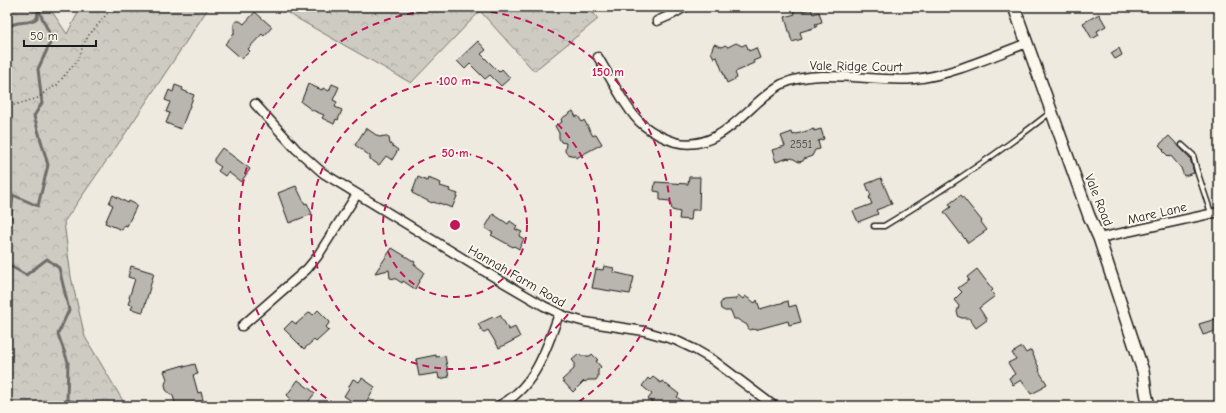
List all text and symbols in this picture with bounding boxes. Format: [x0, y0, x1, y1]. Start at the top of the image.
scale bar [24, 22, 96, 48]
text: 50 m [30, 29, 58, 43]
street label: Vale Ridge Court [810, 58, 904, 74]
text: 150 m [592, 65, 624, 79]
text: 100 m [439, 74, 471, 88]
house number: 2551 [790, 138, 812, 151]
text: 50 m [441, 146, 469, 160]
street label: Vale Road [1082, 172, 1116, 228]
street label: Mare Lane [1126, 199, 1188, 227]
centre of rings [448, 218, 462, 232]
street label: Hannah Farm Road [465, 242, 569, 310]

